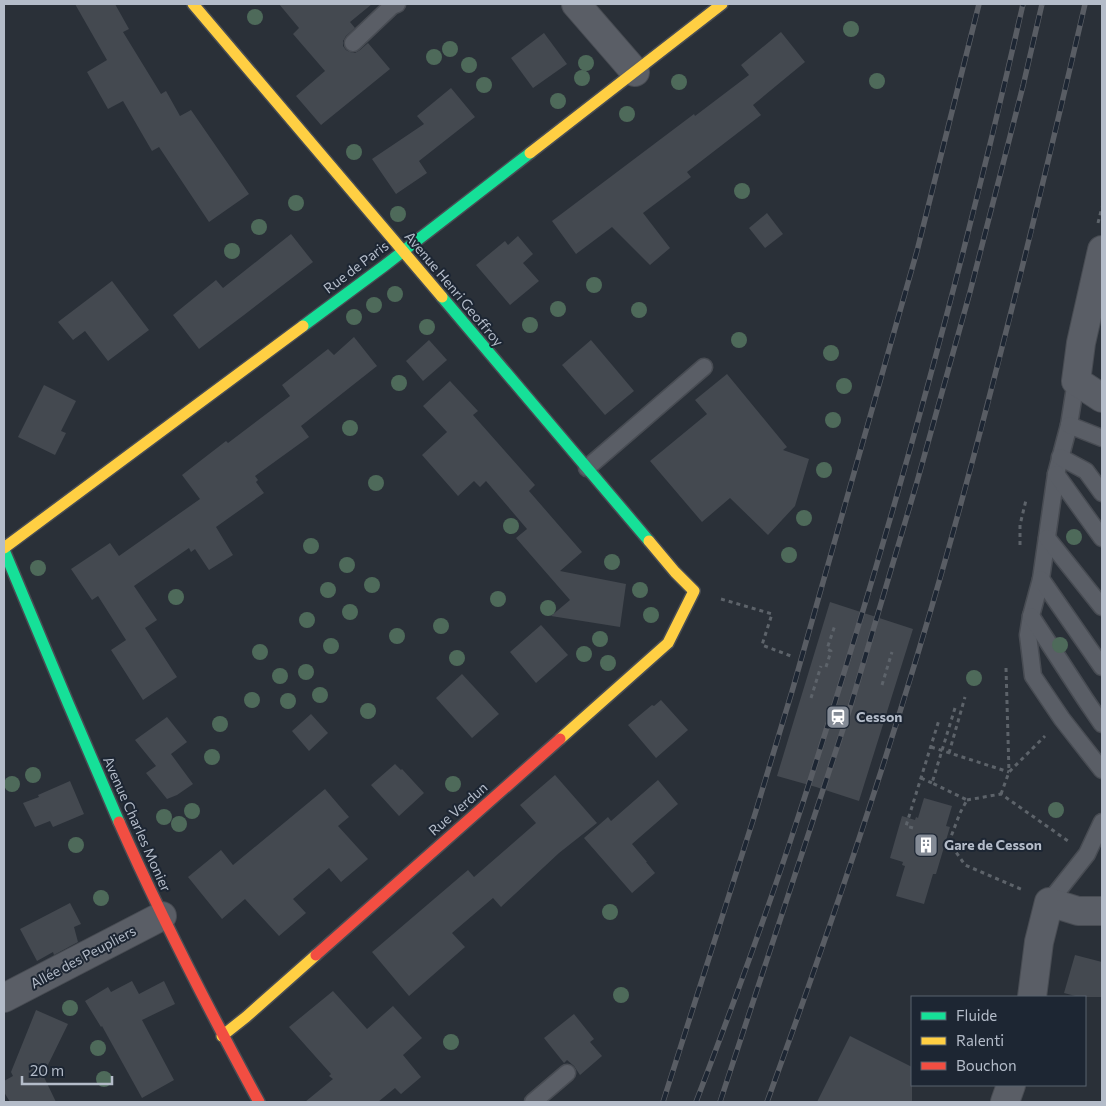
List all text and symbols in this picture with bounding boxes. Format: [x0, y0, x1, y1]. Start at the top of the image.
street label: Avenue Henri Geoffroy [401, 228, 507, 349]
street label: Rue de Paris [320, 237, 392, 297]
station icon: Cesson [825, 704, 851, 730]
place label: Cesson [856, 708, 902, 725]
street label: Avenue Charles Monier [100, 754, 175, 894]
street label: Rue Verdun [425, 778, 491, 839]
building icon: Gare de Cesson [913, 832, 939, 858]
place label: Gare de Cesson [944, 836, 1042, 853]
street label: Allée des Peupliers [27, 922, 138, 992]
legend [911, 996, 1086, 1086]
text: Fluide [956, 1006, 997, 1024]
text: Ralenti [956, 1031, 1004, 1049]
scale bar [22, 1054, 112, 1086]
text: Bouchon [956, 1056, 1017, 1074]
text: 20 m [30, 1061, 64, 1079]

